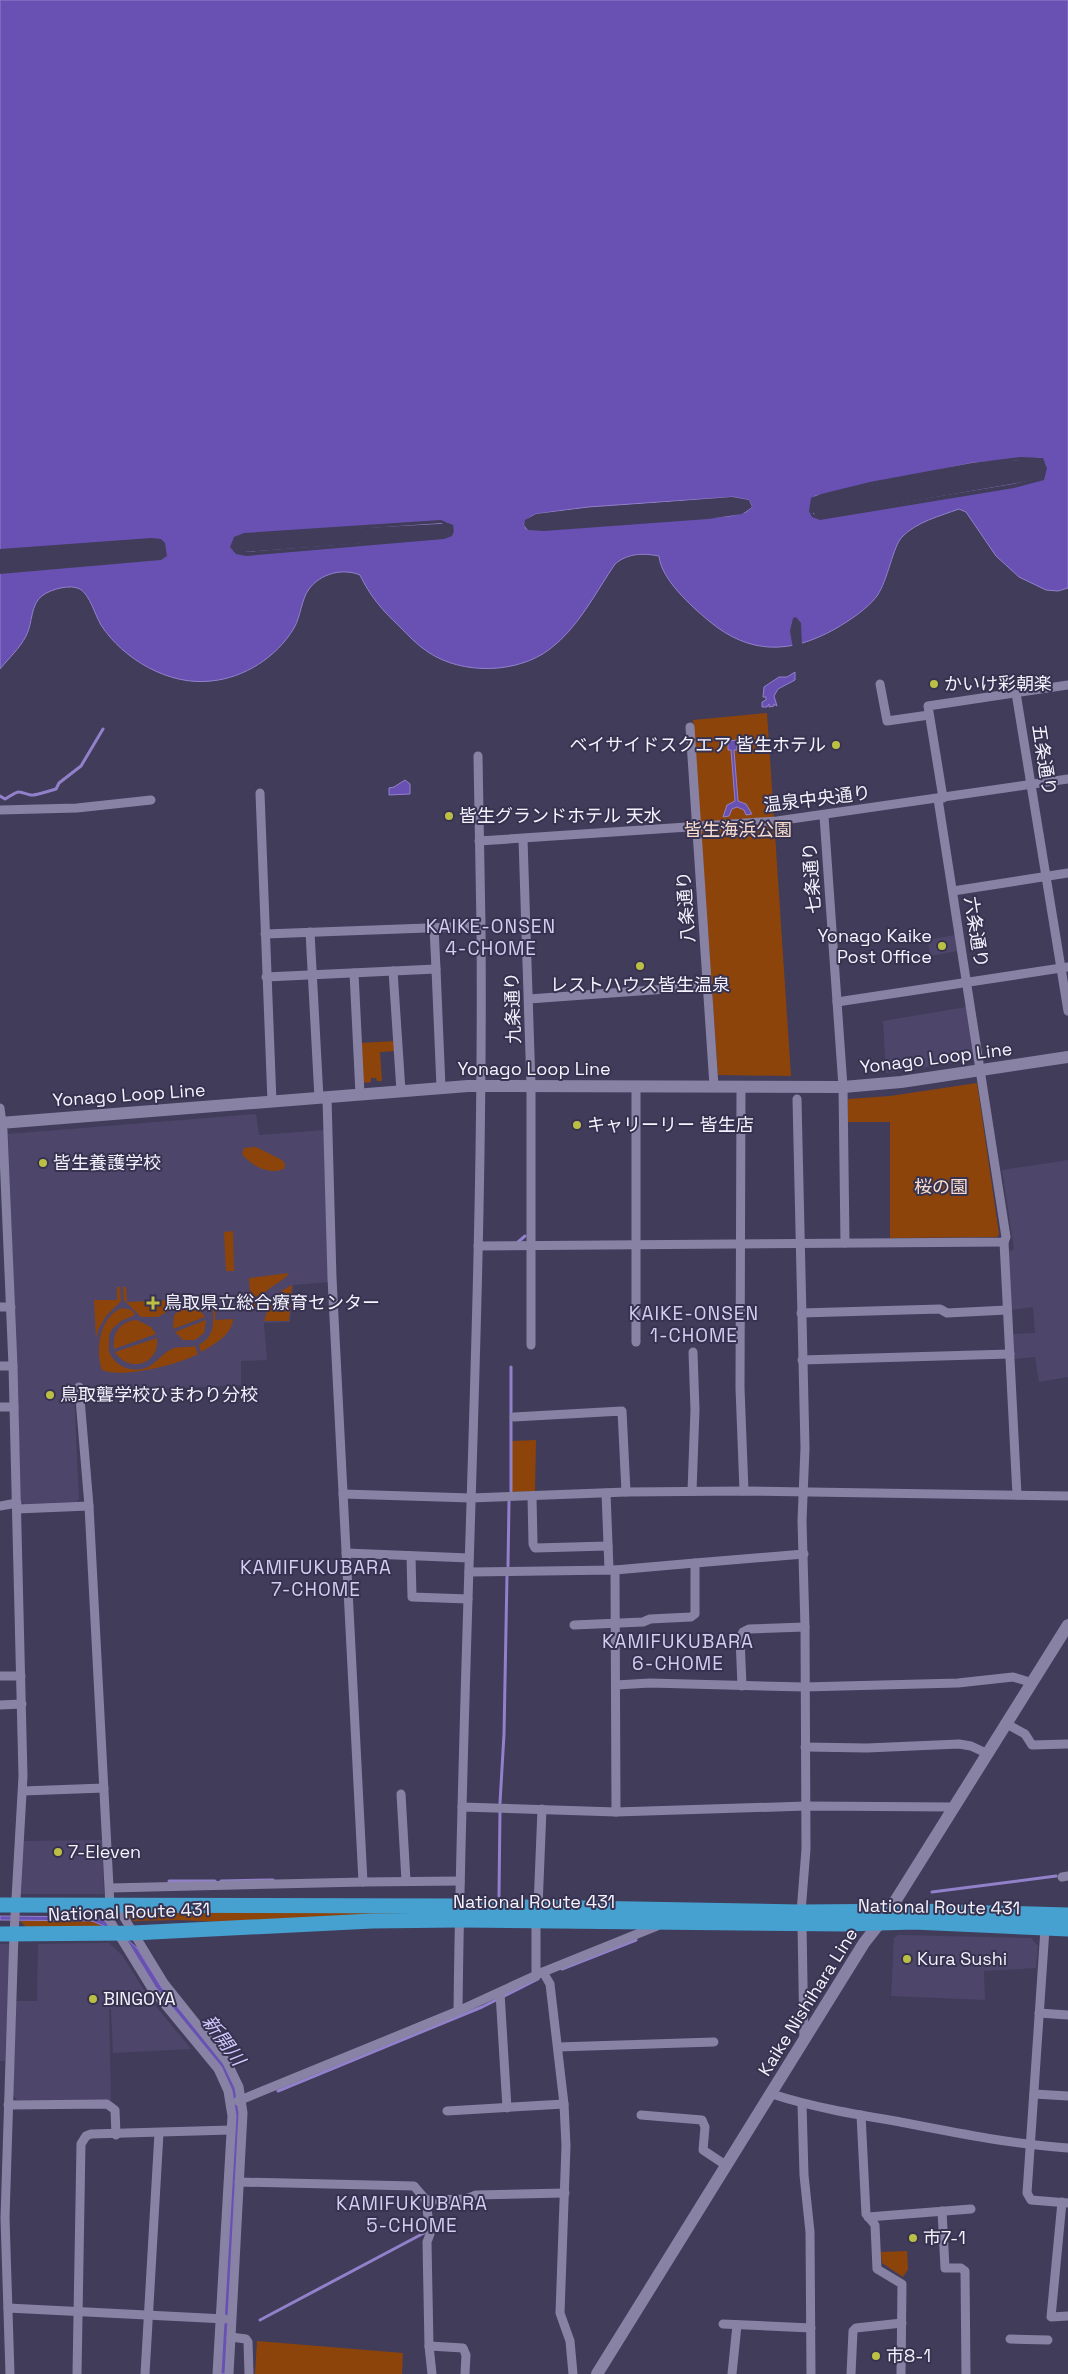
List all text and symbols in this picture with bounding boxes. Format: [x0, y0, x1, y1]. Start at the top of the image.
place label: かいけ彩朝楽 [944, 672, 1052, 695]
marker: かいけ彩朝楽 [928, 678, 940, 690]
street label: 五条通り [1028, 723, 1061, 797]
place label: ベイサイドスクエア 皆生ホテル [569, 733, 826, 756]
marker: ベイサイドスクエア 皆生ホテル [830, 739, 842, 751]
street label: 温泉中央通り [762, 781, 872, 816]
place label: 皆生グランドホテル 天水 [459, 804, 662, 827]
marker: 皆生グランドホテル 天水 [443, 810, 455, 822]
park label: 皆生海浜公園 [684, 818, 792, 841]
street label: 七条通り [798, 841, 825, 915]
street label: 八条通り [672, 870, 699, 944]
street label: 六条通り [960, 895, 993, 969]
district label: KAIKE-ONSEN 4-CHOME [426, 914, 556, 961]
place label: Yonago Kaike Post Office [817, 924, 932, 968]
marker: Yonago Kaike Post Office [936, 940, 948, 952]
marker: レストハウス皆生温泉 [634, 960, 646, 972]
street label: 九条通り [500, 972, 525, 1044]
place label: レストハウス皆生温泉 [550, 973, 730, 996]
street label: Yonago Loop Line [859, 1037, 1013, 1078]
street label: Yonago Loop Line [457, 1057, 611, 1080]
street label: Yonago Loop Line [52, 1078, 206, 1111]
place label: キャリーリー 皆生店 [587, 1113, 754, 1136]
marker: キャリーリー 皆生店 [571, 1119, 583, 1131]
place label: 皆生養護学校 [53, 1151, 161, 1174]
marker: 皆生養護学校 [37, 1157, 49, 1169]
park label: 桜の園 [914, 1175, 968, 1198]
place label: 鳥取県立総合療育センター [164, 1291, 380, 1314]
marker: 鳥取県立総合療育センター [146, 1296, 160, 1310]
district label: KAIKE-ONSEN 1-CHOME [629, 1301, 759, 1348]
place label: 鳥取聾学校ひまわり分校 [60, 1383, 258, 1406]
marker: 鳥取聾学校ひまわり分校 [44, 1389, 56, 1401]
district label: KAMIFUKUBARA 7-CHOME [240, 1555, 392, 1602]
district label: KAMIFUKUBARA 6-CHOME [602, 1629, 754, 1676]
place label: 7-Eleven [68, 1840, 141, 1863]
marker: 7-Eleven [52, 1846, 64, 1858]
street label: National Route 431 [453, 1890, 615, 1913]
street label: National Route 431 [858, 1894, 1020, 1919]
street label: National Route 431 [48, 1897, 210, 1926]
street label: Kaike Nishihara Line [753, 1923, 862, 2080]
place label: Kura Sushi [917, 1947, 1007, 1970]
marker: Kura Sushi [901, 1953, 913, 1965]
place label: BINGOYA [103, 1987, 176, 2010]
marker: BINGOYA [87, 1993, 99, 2005]
water label: 新開川 [197, 2010, 252, 2072]
district label: KAMIFUKUBARA 5-CHOME [336, 2191, 488, 2238]
place label: 市7-1 [923, 2226, 966, 2249]
marker: 市7-1 [907, 2232, 919, 2244]
place label: 市8-1 [886, 2344, 931, 2367]
marker: 市8-1 [870, 2350, 882, 2362]

